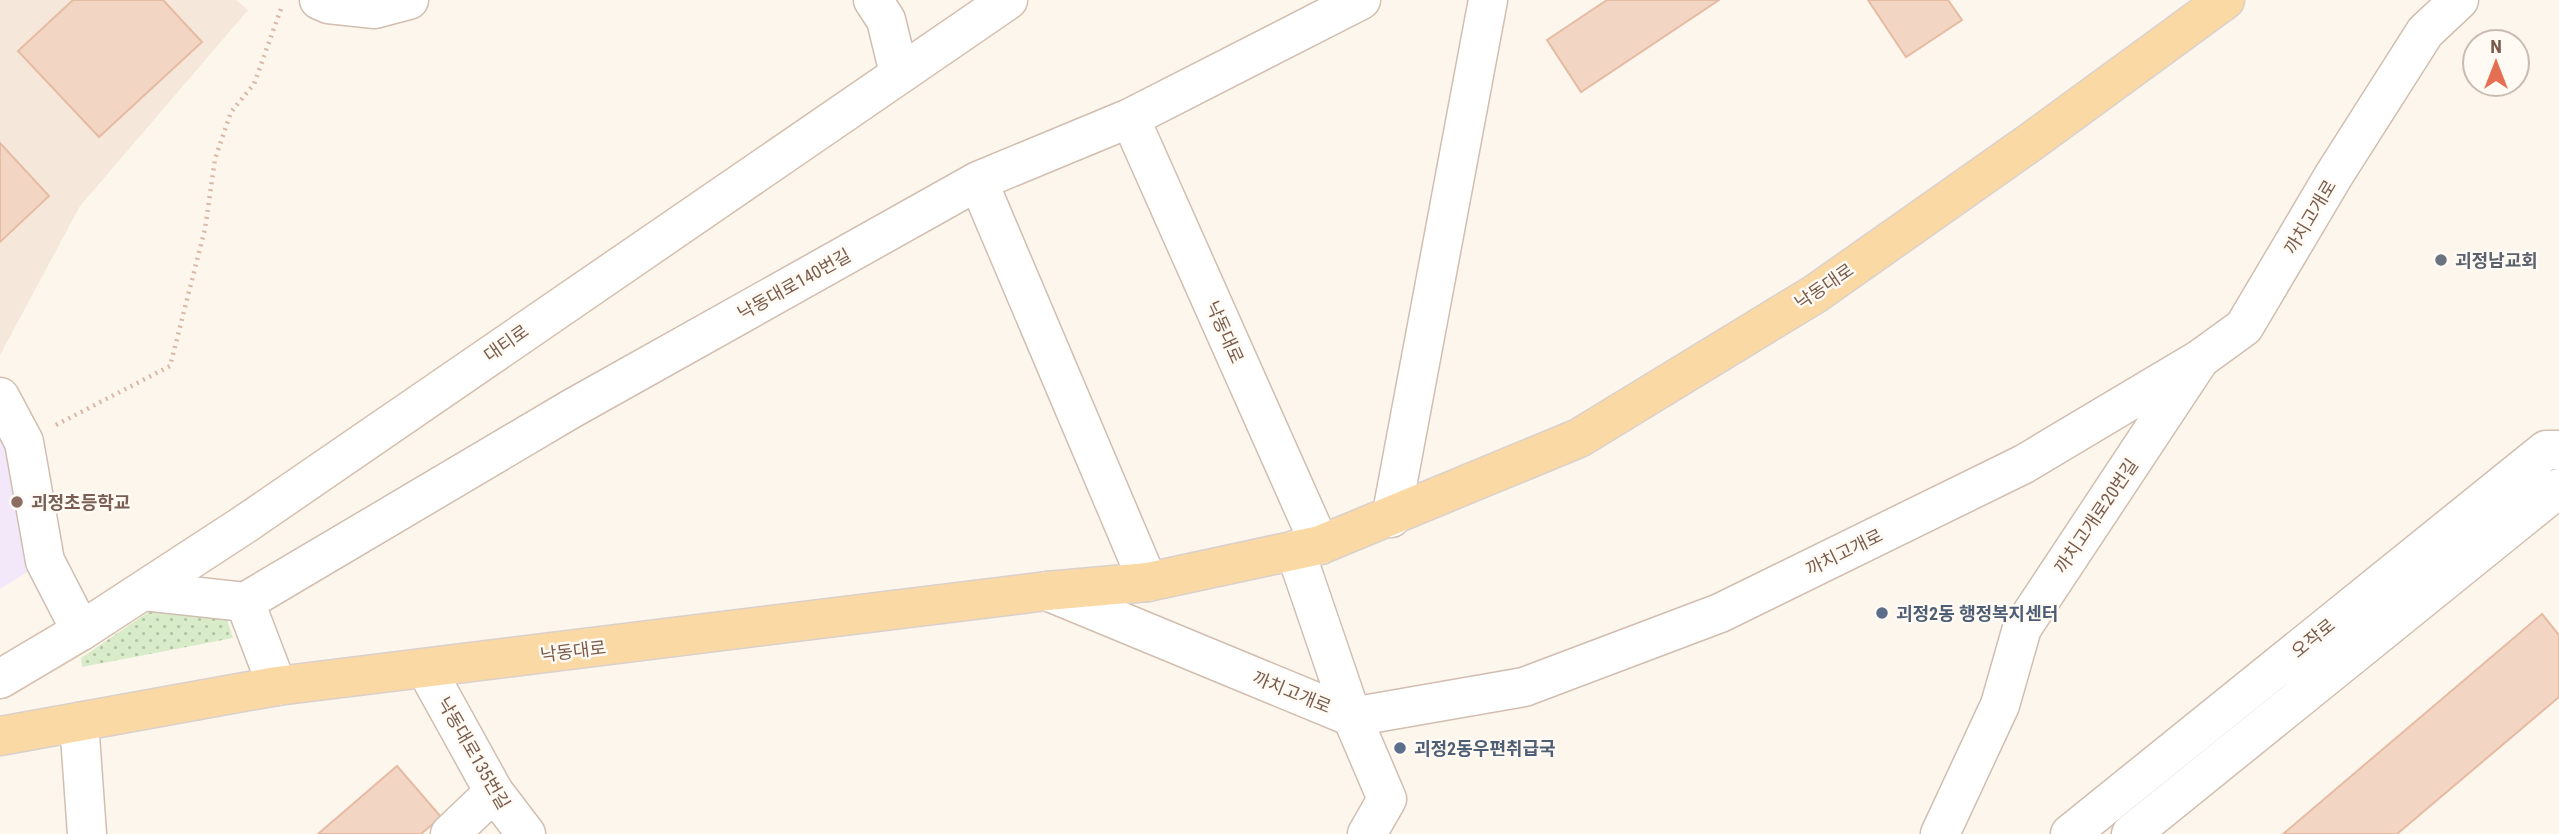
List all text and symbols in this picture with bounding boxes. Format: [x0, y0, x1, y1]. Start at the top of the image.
north arrow [2461, 28, 2531, 98]
text: N [2490, 35, 2502, 58]
street label: 까치고개로 [2280, 176, 2340, 258]
street label: 낙동대로140번길 [734, 244, 854, 324]
place label: 괴정남교회 [2455, 250, 2538, 271]
marker: 괴정남교회 [2433, 252, 2449, 268]
street label: 낙동대로 [1791, 259, 1857, 313]
street label: 낙동대로 [1202, 297, 1248, 367]
street label: 대티로 [480, 320, 532, 366]
street label: 까치고개로20번길 [2050, 455, 2142, 577]
place label: 괴정초등학교 [31, 492, 130, 513]
marker: 괴정초등학교 [9, 494, 25, 510]
street label: 까치고개로 [1802, 524, 1886, 580]
place label: 괴정2동 행정복지센터 [1896, 603, 2058, 624]
marker: 괴정2동 행정복지센터 [1874, 605, 1890, 621]
street label: 오작로 [2287, 614, 2339, 662]
street label: 낙동대로 [539, 637, 607, 665]
street label: 까치고개로 [1250, 667, 1334, 717]
street label: 낙동대로135번길 [433, 693, 515, 813]
place label: 괴정2동우편취급국 [1414, 738, 1556, 759]
marker: 괴정2동우편취급국 [1392, 740, 1408, 756]

